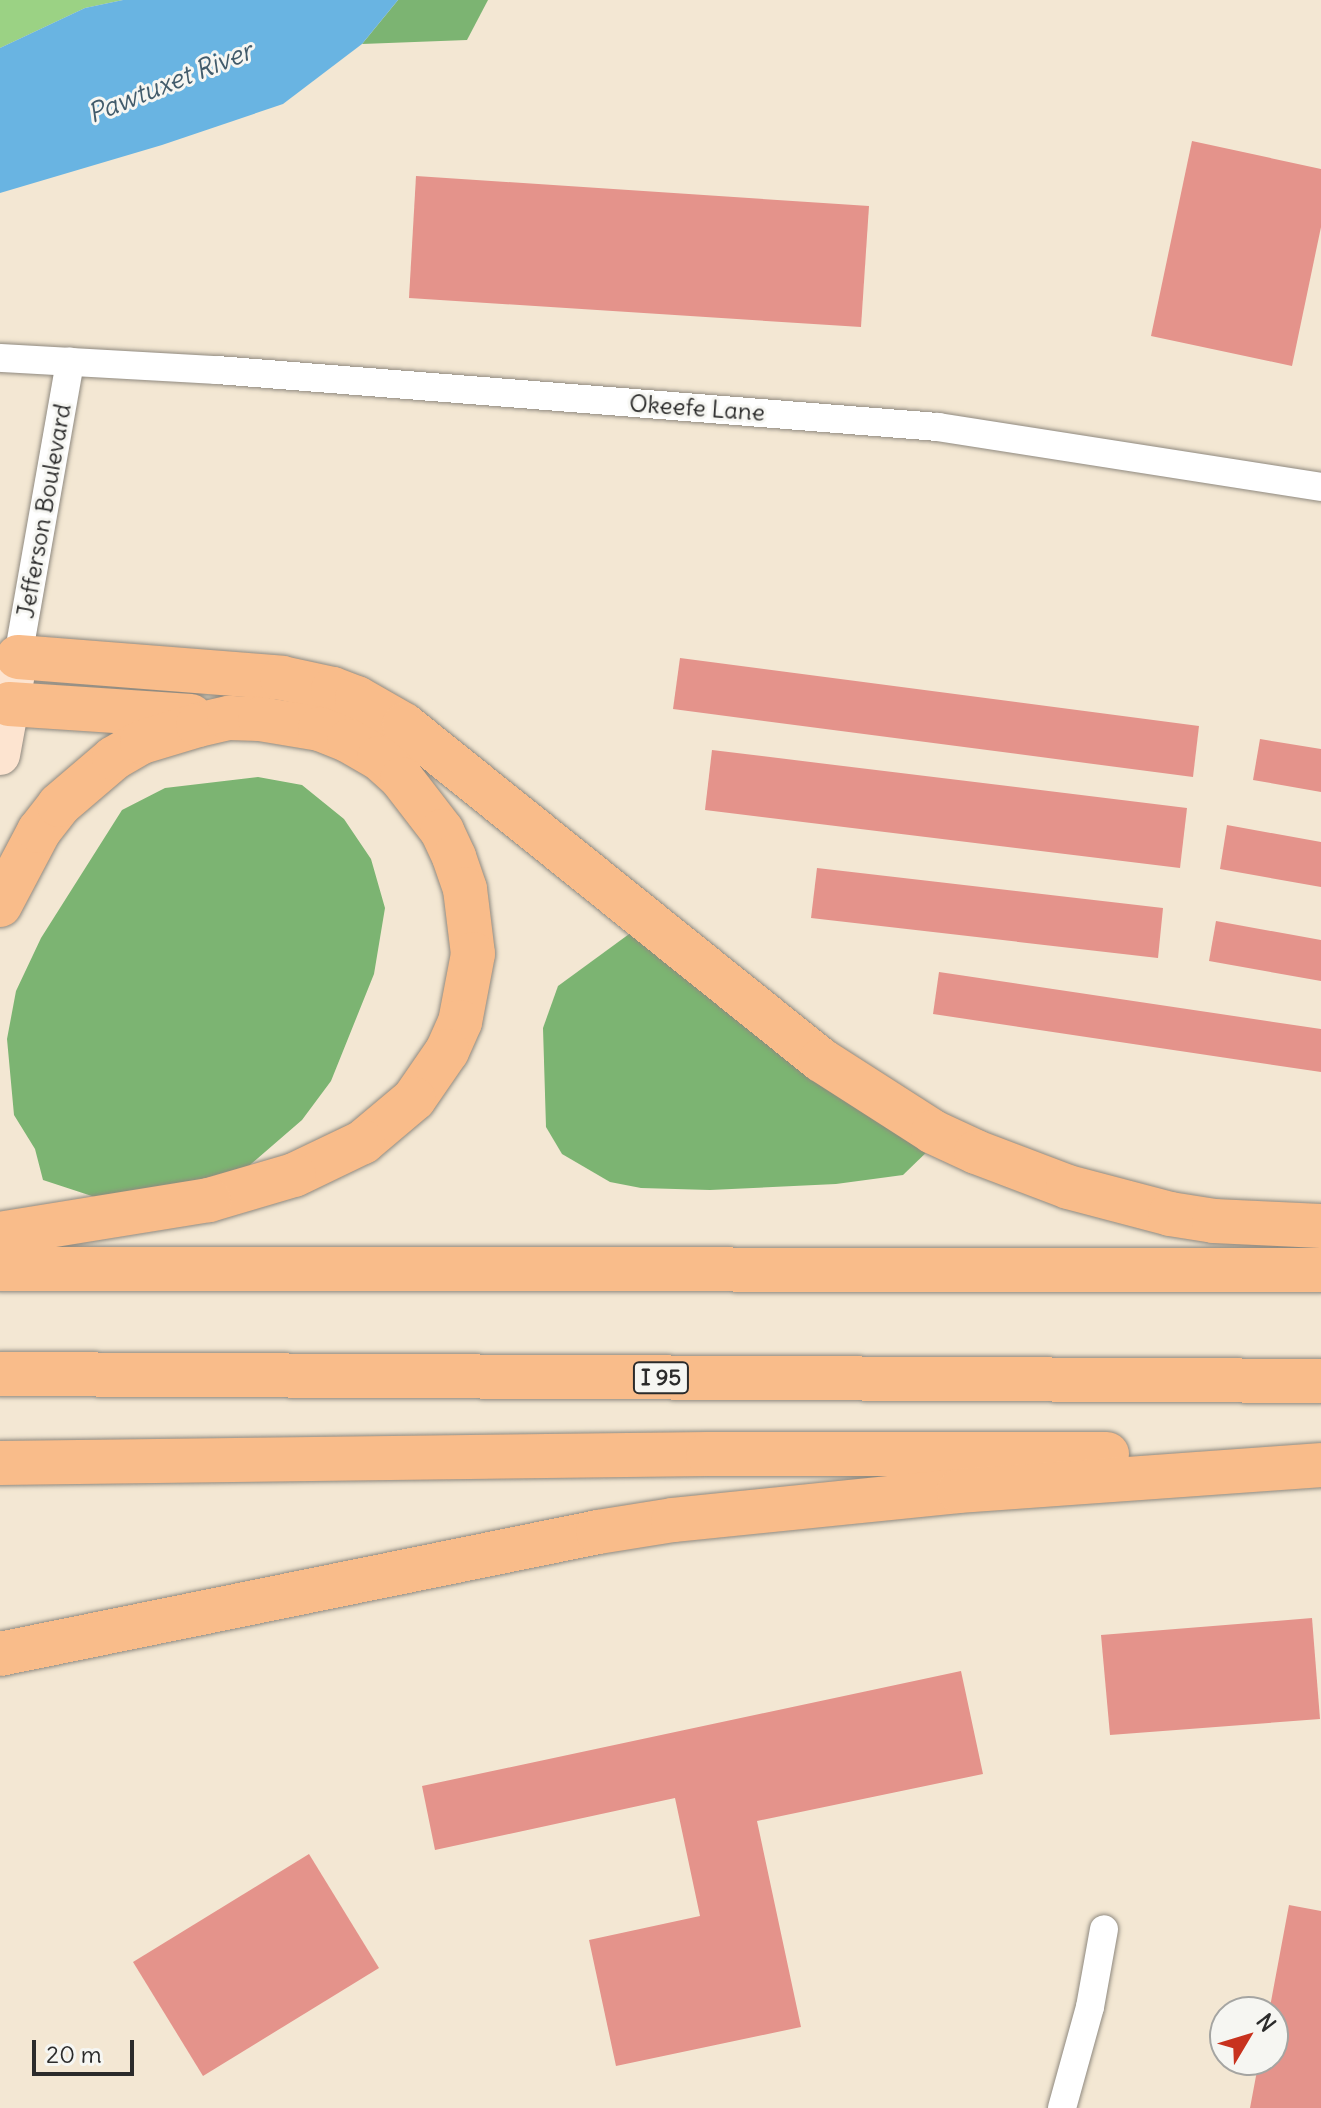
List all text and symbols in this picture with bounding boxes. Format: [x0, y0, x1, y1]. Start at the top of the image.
water label: Pawtuxet River [83, 35, 257, 129]
street label: Okeefe Lane [628, 389, 766, 427]
street label: Jefferson Boulevard [11, 401, 77, 621]
road number: I 95 [631, 1360, 691, 1396]
north arrow [1209, 1996, 1289, 2076]
text: N [1251, 2008, 1282, 2037]
scale bar [36, 2024, 138, 2074]
text: 20 m [46, 2039, 102, 2069]

